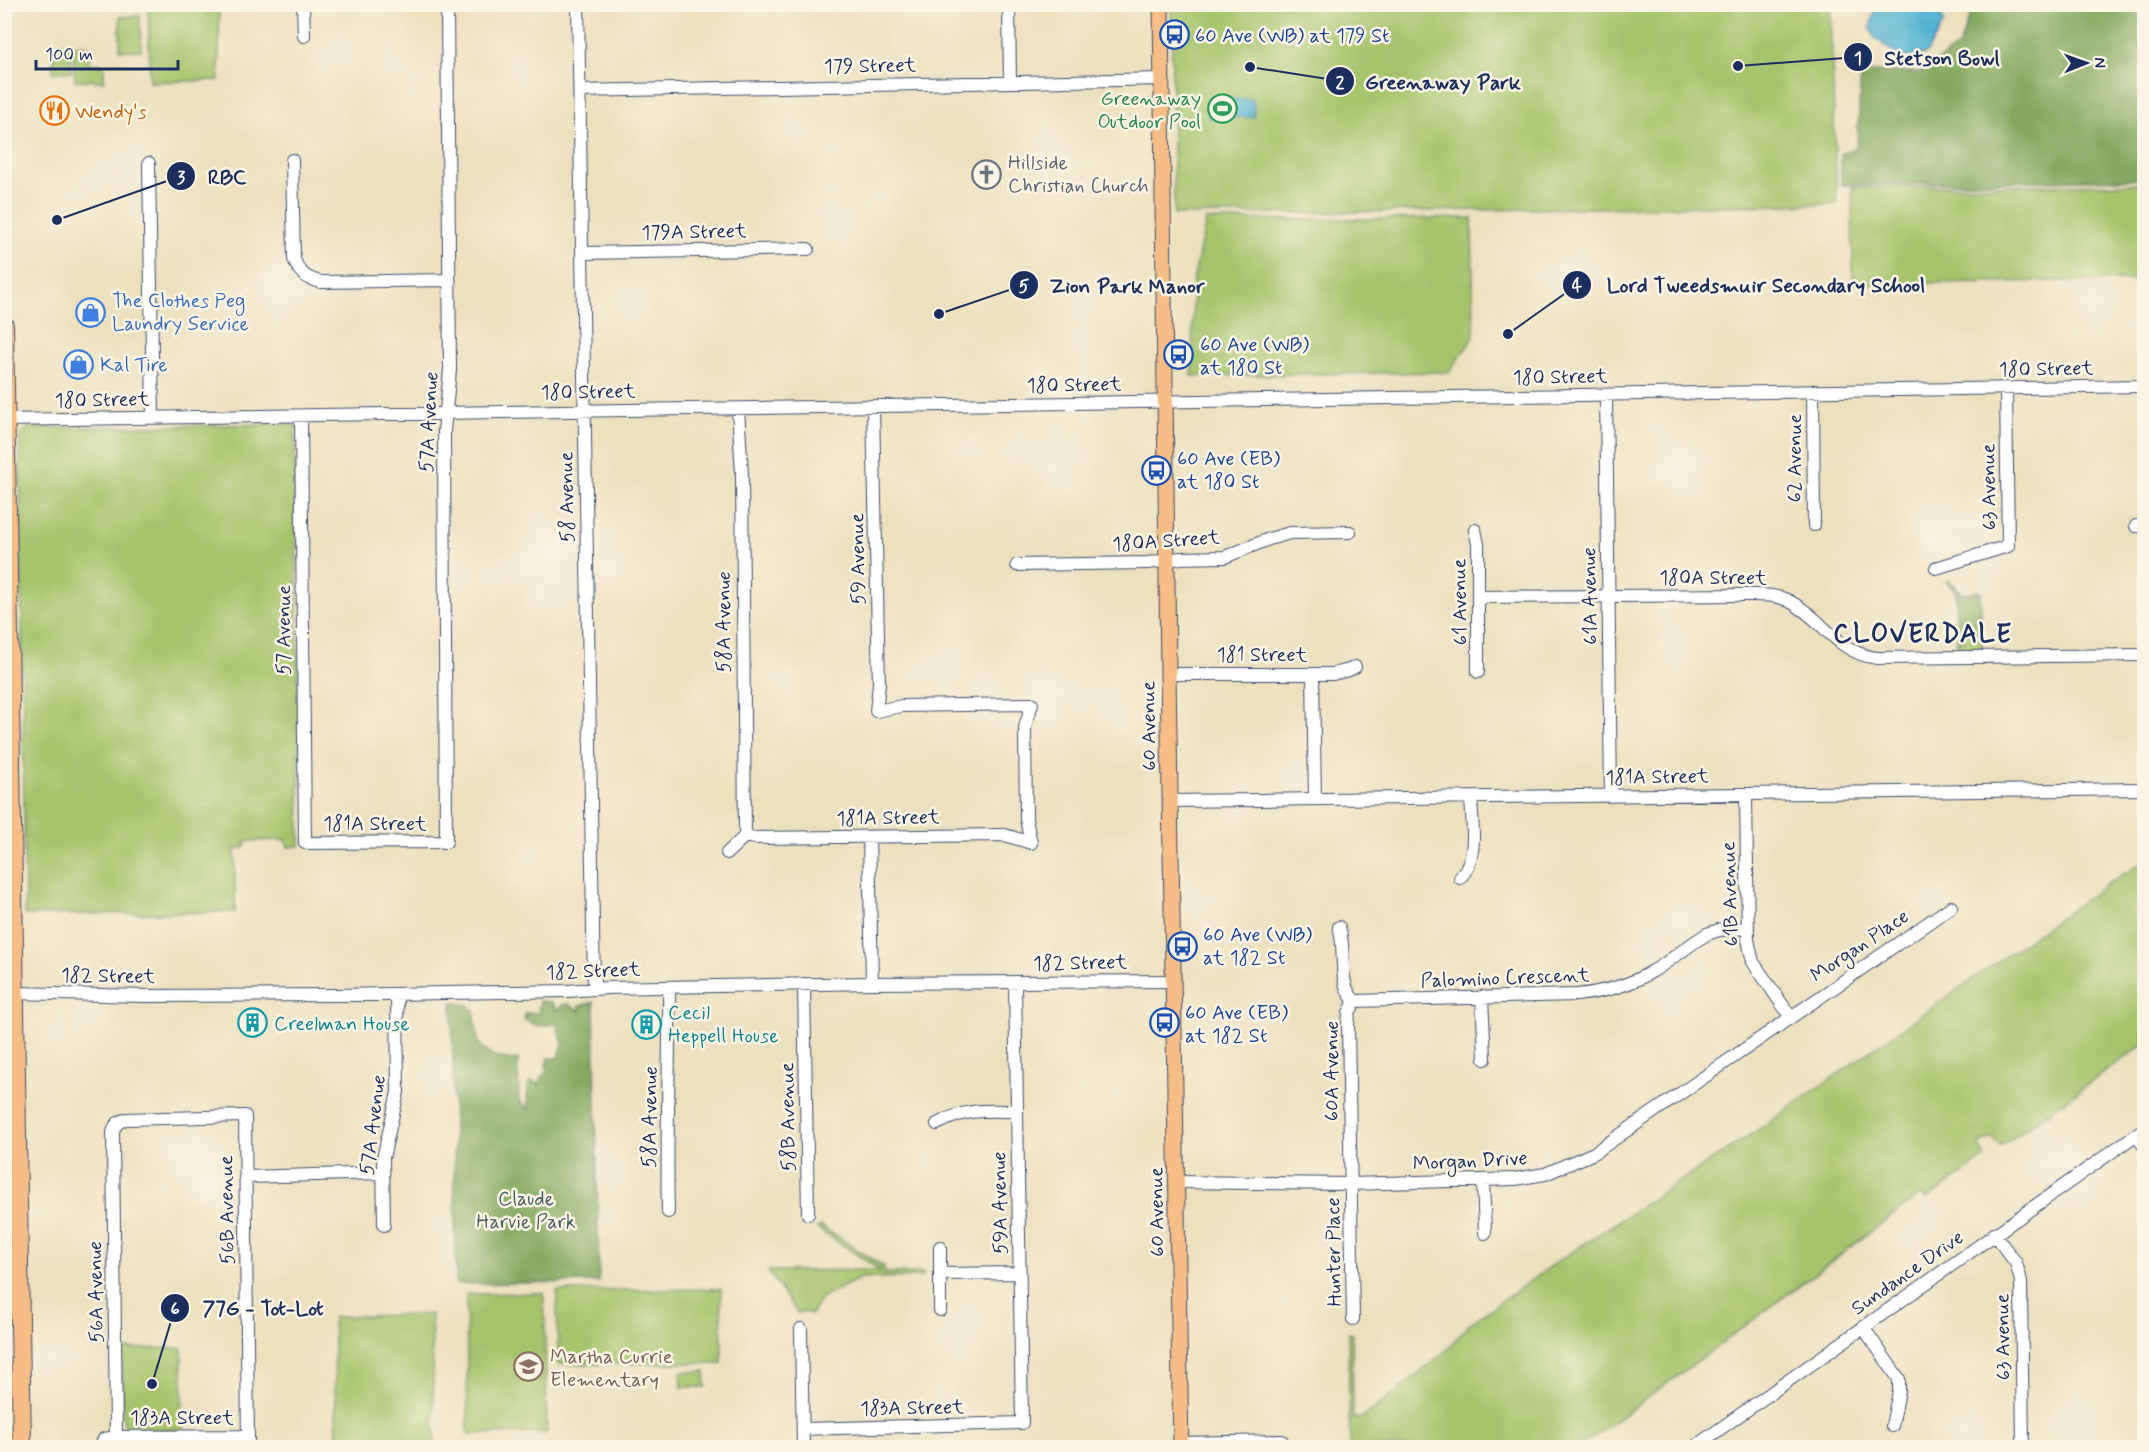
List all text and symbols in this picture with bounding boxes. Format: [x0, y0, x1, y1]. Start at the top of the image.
bus stop icon: 60 Ave (WB) at 179 St [1158, 19, 1190, 51]
place label: 60 Ave (WB) at 179 St [1195, 23, 1390, 50]
scale bar [36, 33, 178, 71]
north arrow [2056, 33, 2116, 93]
callout: Stetson Bowl [1843, 38, 2011, 77]
text: 100 m [45, 43, 93, 67]
text: Stetson Bowl [1884, 45, 2000, 73]
text: 1 [1854, 47, 1862, 71]
street label: 179 Street [824, 52, 917, 81]
text: N [2089, 57, 2110, 68]
callout: Greenaway Park [1325, 62, 1532, 101]
text: Greenaway Park [1365, 69, 1521, 97]
text: 2 [1336, 71, 1345, 95]
place label: Greenaway Outdoor Pool [1098, 86, 1201, 136]
sports icon: Greenaway Outdoor Pool [1206, 93, 1238, 125]
restaurant icon: Wendy's [38, 95, 70, 127]
place label: Wendy's [75, 99, 147, 126]
place label: Hillside Christian Church [1008, 150, 1149, 200]
callout: RBC [166, 157, 259, 196]
church icon: Hillside Christian Church [971, 158, 1003, 190]
text: RBC [208, 164, 247, 192]
text: 3 [177, 166, 186, 190]
street label: 179A Street [641, 218, 747, 247]
callout: Lord Tweedsmuir Secondary School [1562, 265, 1939, 304]
callout: Zion Park Manor [1009, 266, 1215, 305]
text: Lord Tweedsmuir Secondary School [1607, 272, 1925, 300]
text: Zion Park Manor [1049, 273, 1206, 301]
text: 4 [1572, 274, 1583, 298]
text: 5 [1019, 275, 1030, 299]
place label: The Clothes Peg Laundry Service [112, 288, 249, 338]
shop icon: The Clothes Peg Laundry Service [75, 296, 107, 328]
place label: 60 Ave (WB) at 180 St [1200, 332, 1309, 382]
bus stop icon: 60 Ave (WB) at 180 St [1163, 339, 1195, 371]
shop icon: Kal Tire [63, 348, 95, 380]
place label: Kal Tire [100, 352, 168, 379]
street label: 180 Street [1999, 355, 2094, 384]
street label: 180 Street [1513, 363, 1608, 392]
street label: 57A Avenue [413, 371, 446, 473]
street label: 180 Street [1027, 371, 1122, 400]
street label: 180 Street [541, 378, 636, 407]
street label: 180 Street [55, 386, 150, 415]
street label: 62 Avenue [1782, 413, 1809, 502]
street label: 63 Avenue [1975, 443, 2004, 531]
place label: 60 Ave (EB) at 180 St [1177, 446, 1280, 496]
street label: 58 Avenue [553, 451, 582, 543]
bus stop icon: 60 Ave (EB) at 180 St [1140, 454, 1172, 486]
street label: 59 Avenue [844, 513, 873, 605]
street label: 180A Street [1111, 524, 1221, 559]
street label: 61A Avenue [1576, 547, 1605, 645]
street label: 61 Avenue [1446, 558, 1475, 646]
street label: 180A Street [1659, 565, 1767, 592]
street label: 58A Avenue [711, 571, 738, 673]
street label: 57 Avenue [271, 585, 298, 675]
district label: CLOVERDALE [1833, 618, 2013, 652]
street label: 181 Street [1217, 642, 1307, 669]
street label: 60 Avenue [1135, 681, 1164, 771]
street label: 181A Street [1605, 763, 1709, 792]
street label: 181A Street [836, 804, 940, 833]
street label: 181A Street [323, 811, 427, 838]
street label: 61B Avenue [1715, 841, 1746, 947]
street label: Morgan Place [1805, 903, 1915, 990]
place label: 60 Ave (WB) at 182 St [1203, 922, 1312, 972]
bus stop icon: 60 Ave (WB) at 182 St [1166, 930, 1198, 962]
street label: 182 Street [1033, 949, 1128, 978]
street label: 182 Street [545, 956, 641, 987]
street label: 182 Street [61, 962, 156, 991]
street label: Palomino Crescent [1420, 962, 1590, 995]
place label: Cecil Heppell House [668, 1000, 779, 1050]
place label: 60 Ave (EB) at 182 St [1185, 1000, 1288, 1050]
building icon: Creelman House [237, 1007, 269, 1039]
bus stop icon: 60 Ave (EB) at 182 St [1148, 1007, 1180, 1039]
building icon: Cecil Heppell House [631, 1008, 663, 1040]
place label: Creelman House [274, 1011, 410, 1038]
street label: 60A Avenue [1319, 1021, 1346, 1121]
street label: 58B Avenue [774, 1062, 803, 1172]
street label: 58A Avenue [636, 1066, 665, 1168]
street label: 57A Avenue [354, 1074, 393, 1177]
street label: Morgan Drive [1412, 1145, 1528, 1179]
street label: 59A Avenue [986, 1151, 1015, 1255]
street label: 56B Avenue [213, 1155, 242, 1265]
street label: 60 Avenue [1143, 1167, 1172, 1257]
park label: Claude Harvie Park [476, 1186, 576, 1236]
street label: Hunter Place [1320, 1197, 1349, 1307]
street label: Sundance Drive [1846, 1224, 1970, 1322]
street label: 56A Avenue [82, 1241, 111, 1343]
callout: 77G - Tot-Lot [160, 1288, 335, 1327]
street label: 63 Avenue [1989, 1293, 2018, 1381]
text: 77G - Tot-Lot [202, 1295, 324, 1323]
text: 6 [170, 1297, 180, 1321]
place label: Martha Currie Elementary [550, 1344, 673, 1394]
school or university icon: Martha Currie Elementary [513, 1351, 545, 1383]
street label: 183A Street [860, 1394, 964, 1423]
street label: 183A Street [130, 1405, 234, 1432]

